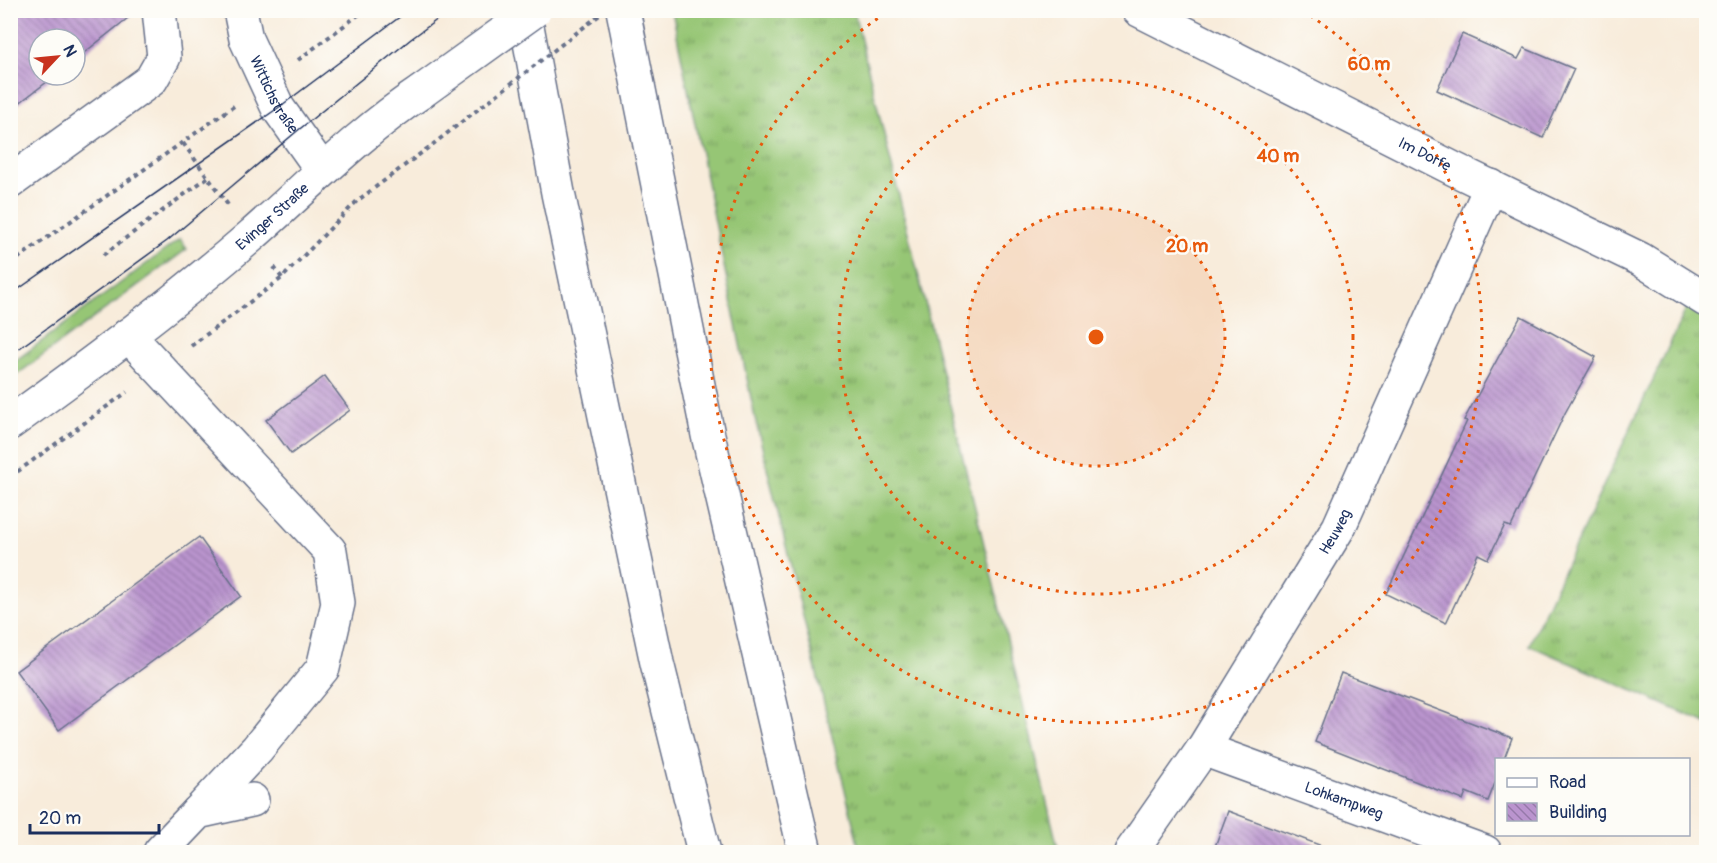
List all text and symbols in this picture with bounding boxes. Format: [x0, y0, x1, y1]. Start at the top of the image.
north arrow [27, 27, 87, 87]
text: N [58, 42, 81, 60]
street label: Wittichstraße [246, 53, 303, 138]
text: 60 m [1348, 53, 1390, 76]
street label: Im Dorfe [1395, 133, 1455, 176]
text: 40 m [1257, 145, 1299, 168]
street label: Evinger Straße [232, 178, 313, 254]
text: 20 m [1166, 235, 1208, 258]
centre of rings [1086, 327, 1106, 347]
street label: Heuweg [1315, 506, 1355, 558]
legend [1495, 758, 1690, 836]
text: Road [1549, 771, 1586, 794]
street label: Lohkampweg [1302, 777, 1386, 824]
scale bar [30, 797, 159, 835]
text: Building [1549, 801, 1607, 824]
text: 20 m [39, 807, 81, 830]

